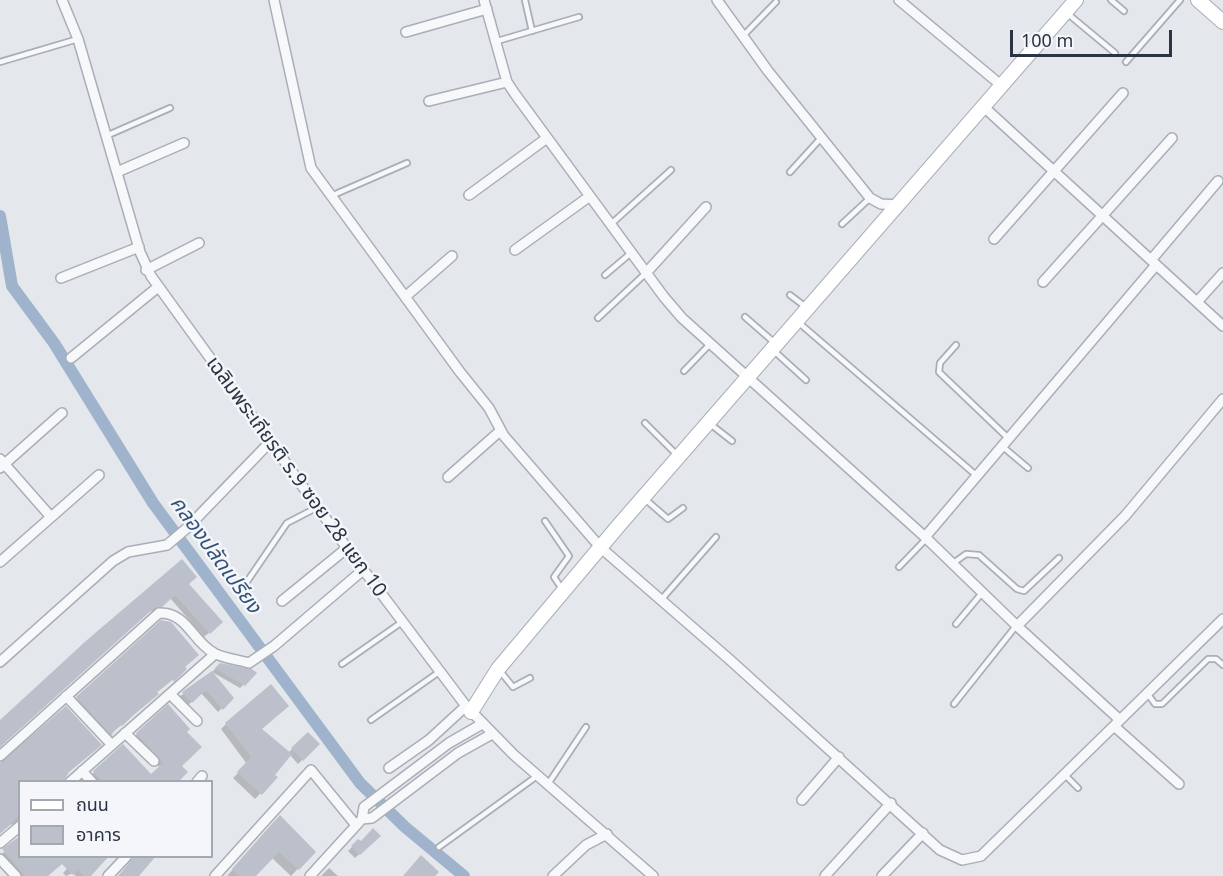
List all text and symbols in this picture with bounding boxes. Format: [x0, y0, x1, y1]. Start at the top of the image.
scale bar [1013, 18, 1175, 56]
text: 100 m [1021, 28, 1073, 52]
street label: เฉลิมพระเกียรติ ร.9 ซอย 28 แยก 10 [201, 352, 391, 602]
water label: คลองปลัดเปรียง [164, 492, 266, 618]
legend [18, 780, 213, 858]
text: ถนน [76, 792, 109, 816]
text: อาคาร [76, 822, 121, 846]

